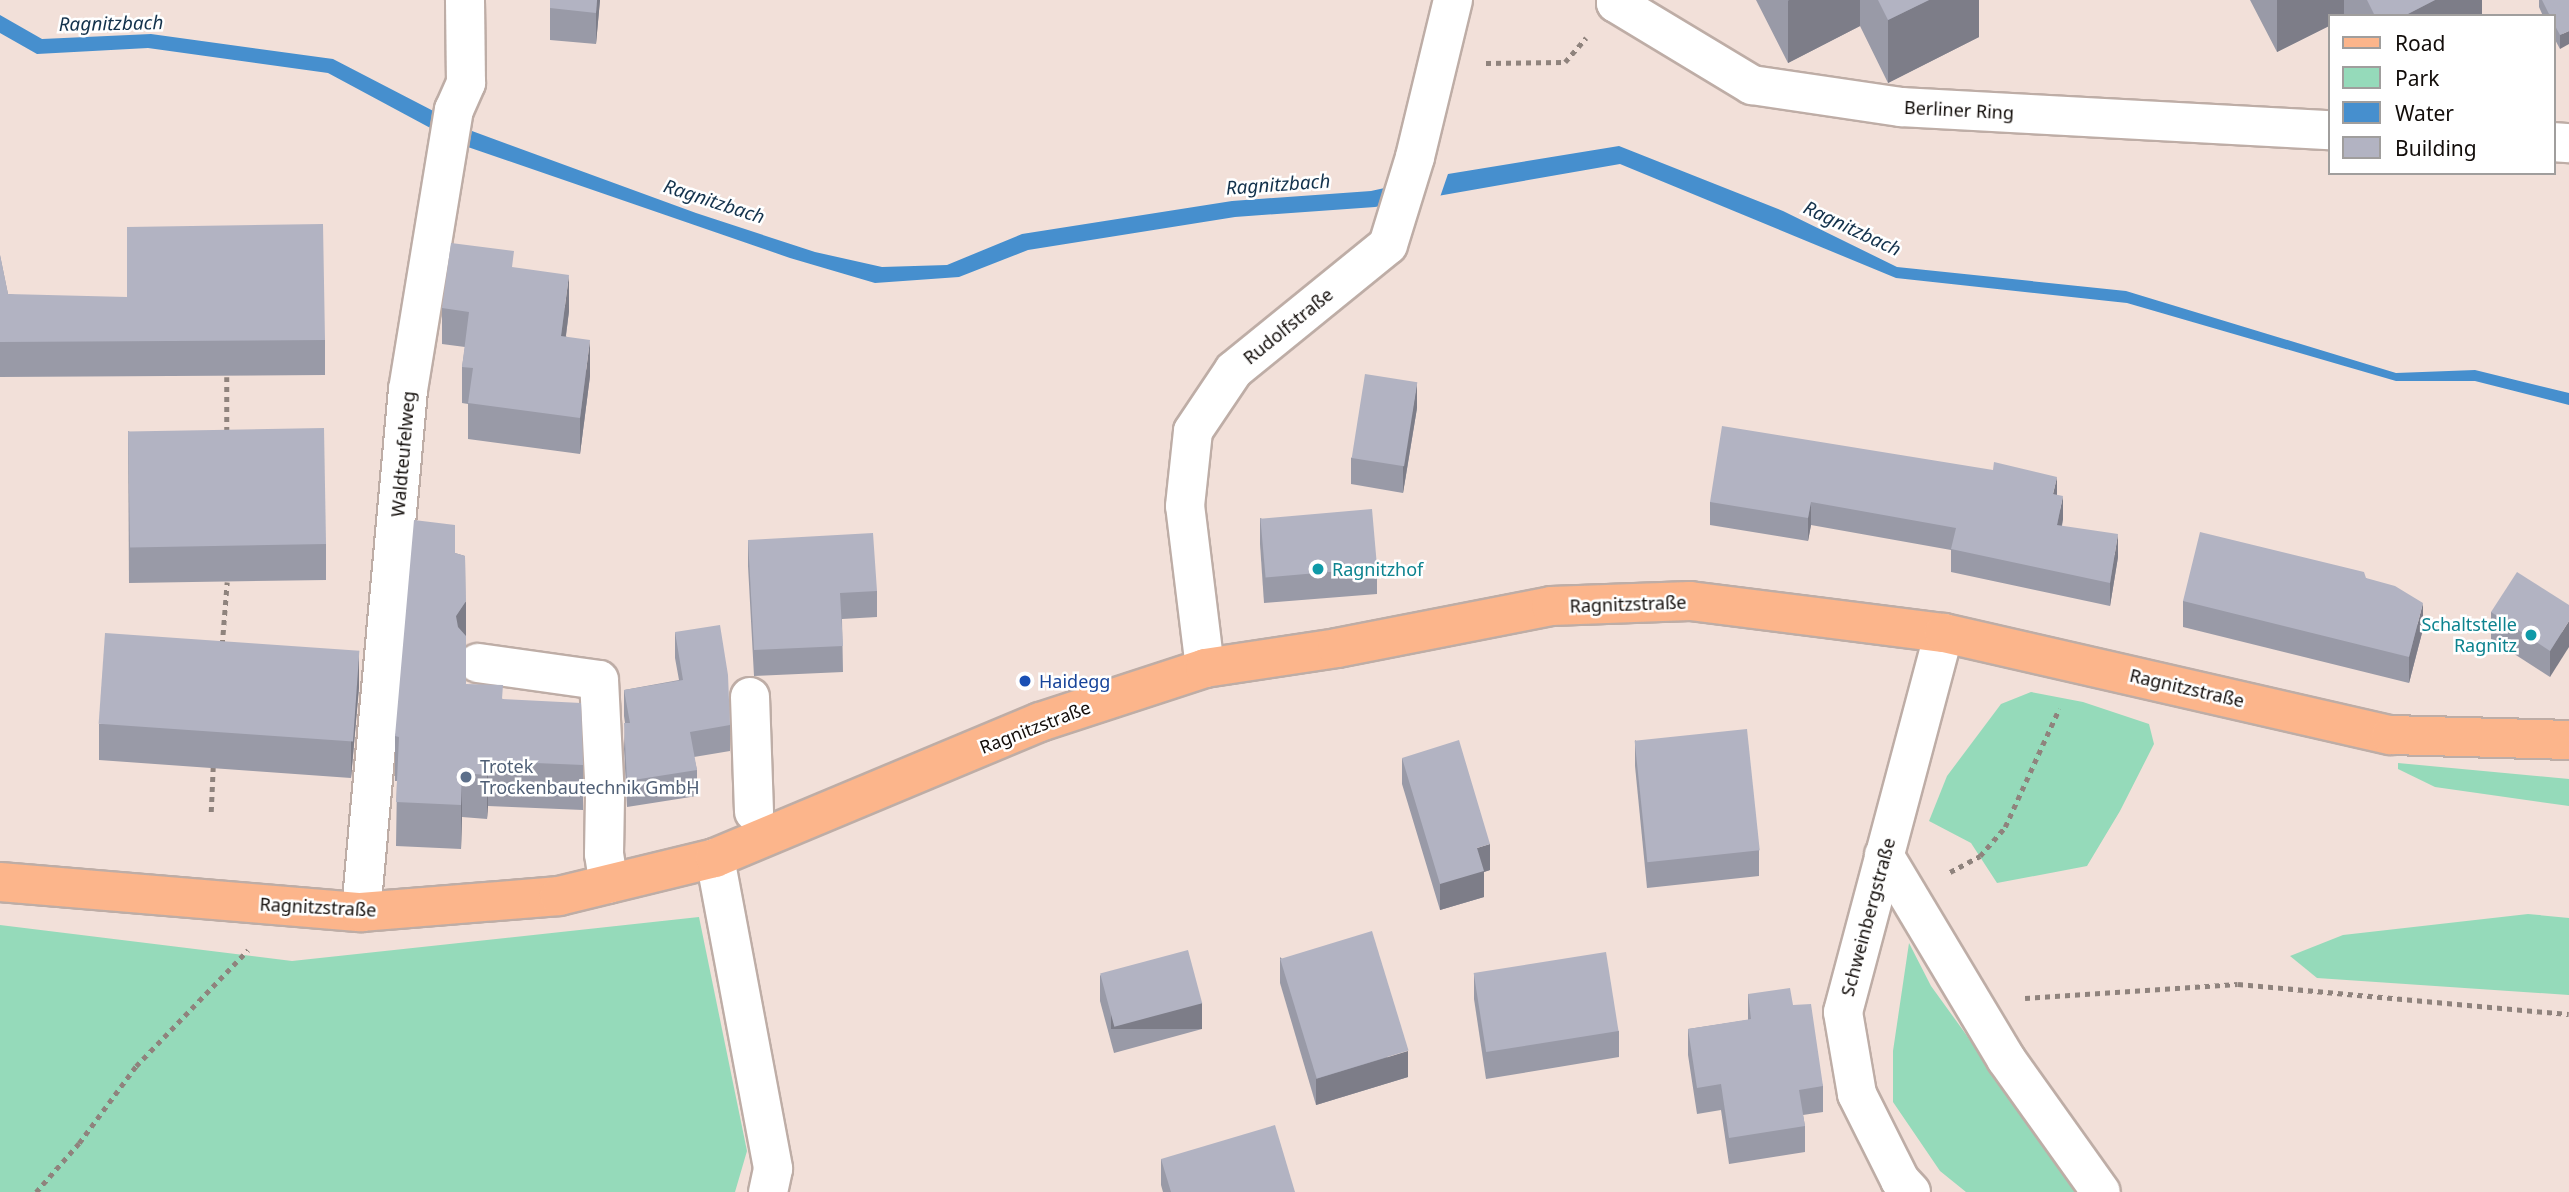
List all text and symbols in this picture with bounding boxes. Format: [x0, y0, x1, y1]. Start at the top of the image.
water label: Ragnitzbach [58, 12, 164, 36]
legend [2328, 14, 2555, 175]
text: Road [2395, 29, 2445, 57]
text: Park [2395, 64, 2439, 92]
street label: Berliner Ring [1904, 96, 2014, 124]
text: Water [2395, 99, 2454, 127]
text: Building [2395, 134, 2477, 162]
water label: Ragnitzbach [1225, 170, 1331, 200]
water label: Ragnitzbach [661, 175, 767, 229]
water label: Ragnitzbach [1800, 197, 1904, 261]
street label: Rudolfstraße [1239, 283, 1337, 369]
street label: Waldteufelweg [387, 390, 419, 518]
place label: Ragnitzhof [1332, 558, 1423, 580]
marker: Ragnitzhof [1310, 561, 1326, 577]
street label: Ragnitzstraße [1569, 591, 1687, 617]
place label: Schaltstelle Ragnitz [2421, 614, 2517, 656]
marker: Schaltstelle Ragnitz [2523, 627, 2539, 643]
street label: Ragnitzstraße [2128, 664, 2246, 712]
place label: Haidegg [1039, 670, 1110, 692]
marker: Haidegg [1017, 673, 1033, 689]
street label: Ragnitzstraße [977, 696, 1093, 758]
place label: Trotek Trockenbautechnik GmbH [480, 756, 700, 798]
marker: Trotek Trockenbautechnik GmbH [458, 769, 474, 785]
street label: Schweinbergstraße [1836, 835, 1900, 999]
street label: Ragnitzstraße [259, 893, 377, 921]

